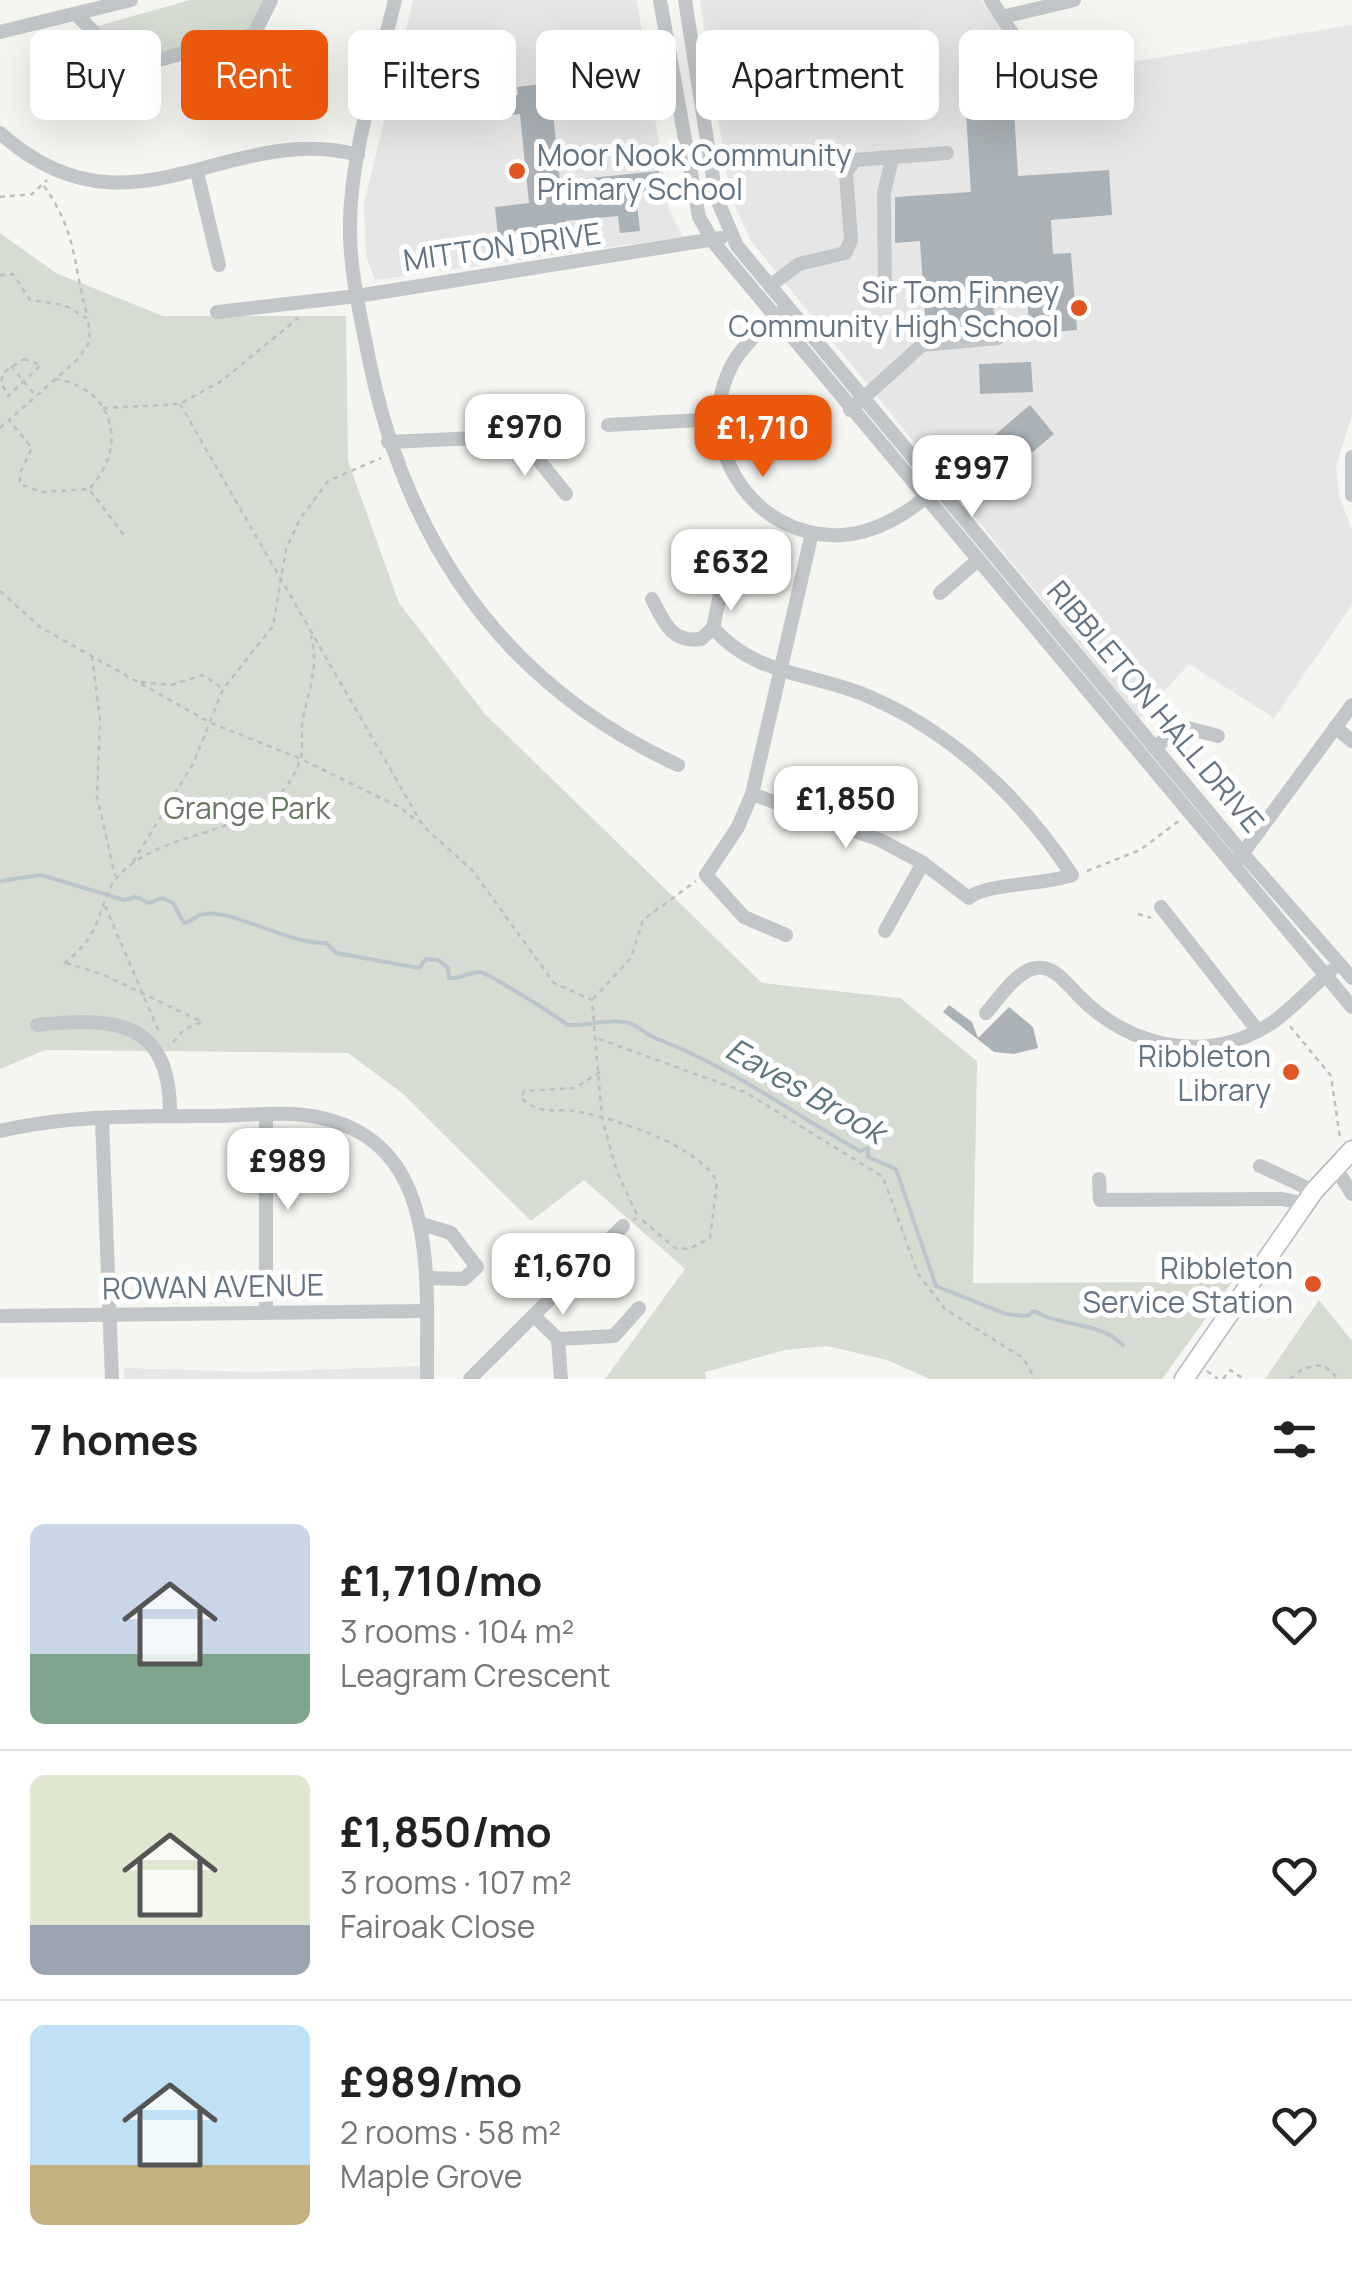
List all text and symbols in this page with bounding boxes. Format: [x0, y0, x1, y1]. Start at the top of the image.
chip: Buy [30, 30, 161, 120]
chip: Rent [181, 30, 328, 120]
chip: Filters [348, 30, 516, 120]
chip: New [536, 30, 676, 120]
chip: Apartment [696, 30, 939, 120]
chip: House [959, 30, 1134, 120]
place label: Moor Nook Community Primary School [537, 134, 852, 209]
marker: Moor Nook Community Primary School [506, 160, 528, 182]
street label: MITTON DRIVE [400, 212, 604, 280]
place label: Sir Tom Finney Community High School [728, 271, 1059, 346]
marker: Sir Tom Finney Community High School [1068, 297, 1090, 319]
pin: £970 [466, 394, 584, 479]
pin: £1,710 [682, 395, 844, 480]
text: £970 [487, 404, 563, 448]
text: £1,710 [717, 405, 809, 449]
pin: £997 [913, 435, 1031, 520]
text: £997 [934, 445, 1010, 489]
pin: £632 [672, 529, 790, 614]
text: £632 [693, 539, 769, 583]
street label: RIBBLETON HALL DRIVE [1038, 571, 1274, 841]
pin: £1,850 [765, 766, 927, 851]
text: £1,850 [796, 776, 896, 820]
park label: Grange Park [164, 787, 332, 828]
water label: Eaves Brook [718, 1027, 897, 1155]
place label: Ribbleton Library [1138, 1035, 1271, 1110]
marker: Ribbleton Library [1280, 1061, 1302, 1083]
pin: £989 [229, 1128, 347, 1213]
text: £989 [249, 1138, 327, 1182]
pin: £1,670 [482, 1233, 644, 1318]
text: £1,670 [514, 1243, 612, 1287]
place label: Ribbleton Service Station [1082, 1247, 1293, 1322]
street label: ROWAN AVENUE [102, 1264, 324, 1308]
marker: Ribbleton Service Station [1302, 1273, 1324, 1295]
text: 7 homes [30, 1410, 198, 1468]
icon: filters [1267, 1412, 1322, 1467]
text: £1,710/mo [340, 1551, 542, 1609]
icon: home [110, 1564, 230, 1684]
icon: heart [1267, 1597, 1322, 1652]
text: 3 rooms · 104 m² [340, 1609, 574, 1653]
text: Leagram Crescent [340, 1653, 611, 1697]
text: £1,850/mo [340, 1802, 552, 1860]
icon: home [110, 1815, 230, 1935]
icon: heart [1267, 1848, 1322, 1903]
text: 3 rooms · 107 m² [340, 1860, 572, 1904]
text: Fairoak Close [340, 1904, 536, 1948]
text: £989/mo [340, 2052, 522, 2110]
icon: home [110, 2065, 230, 2185]
icon: heart [1267, 2098, 1322, 2153]
text: 2 rooms · 58 m² [340, 2110, 561, 2154]
text: Maple Grove [340, 2154, 523, 2198]

